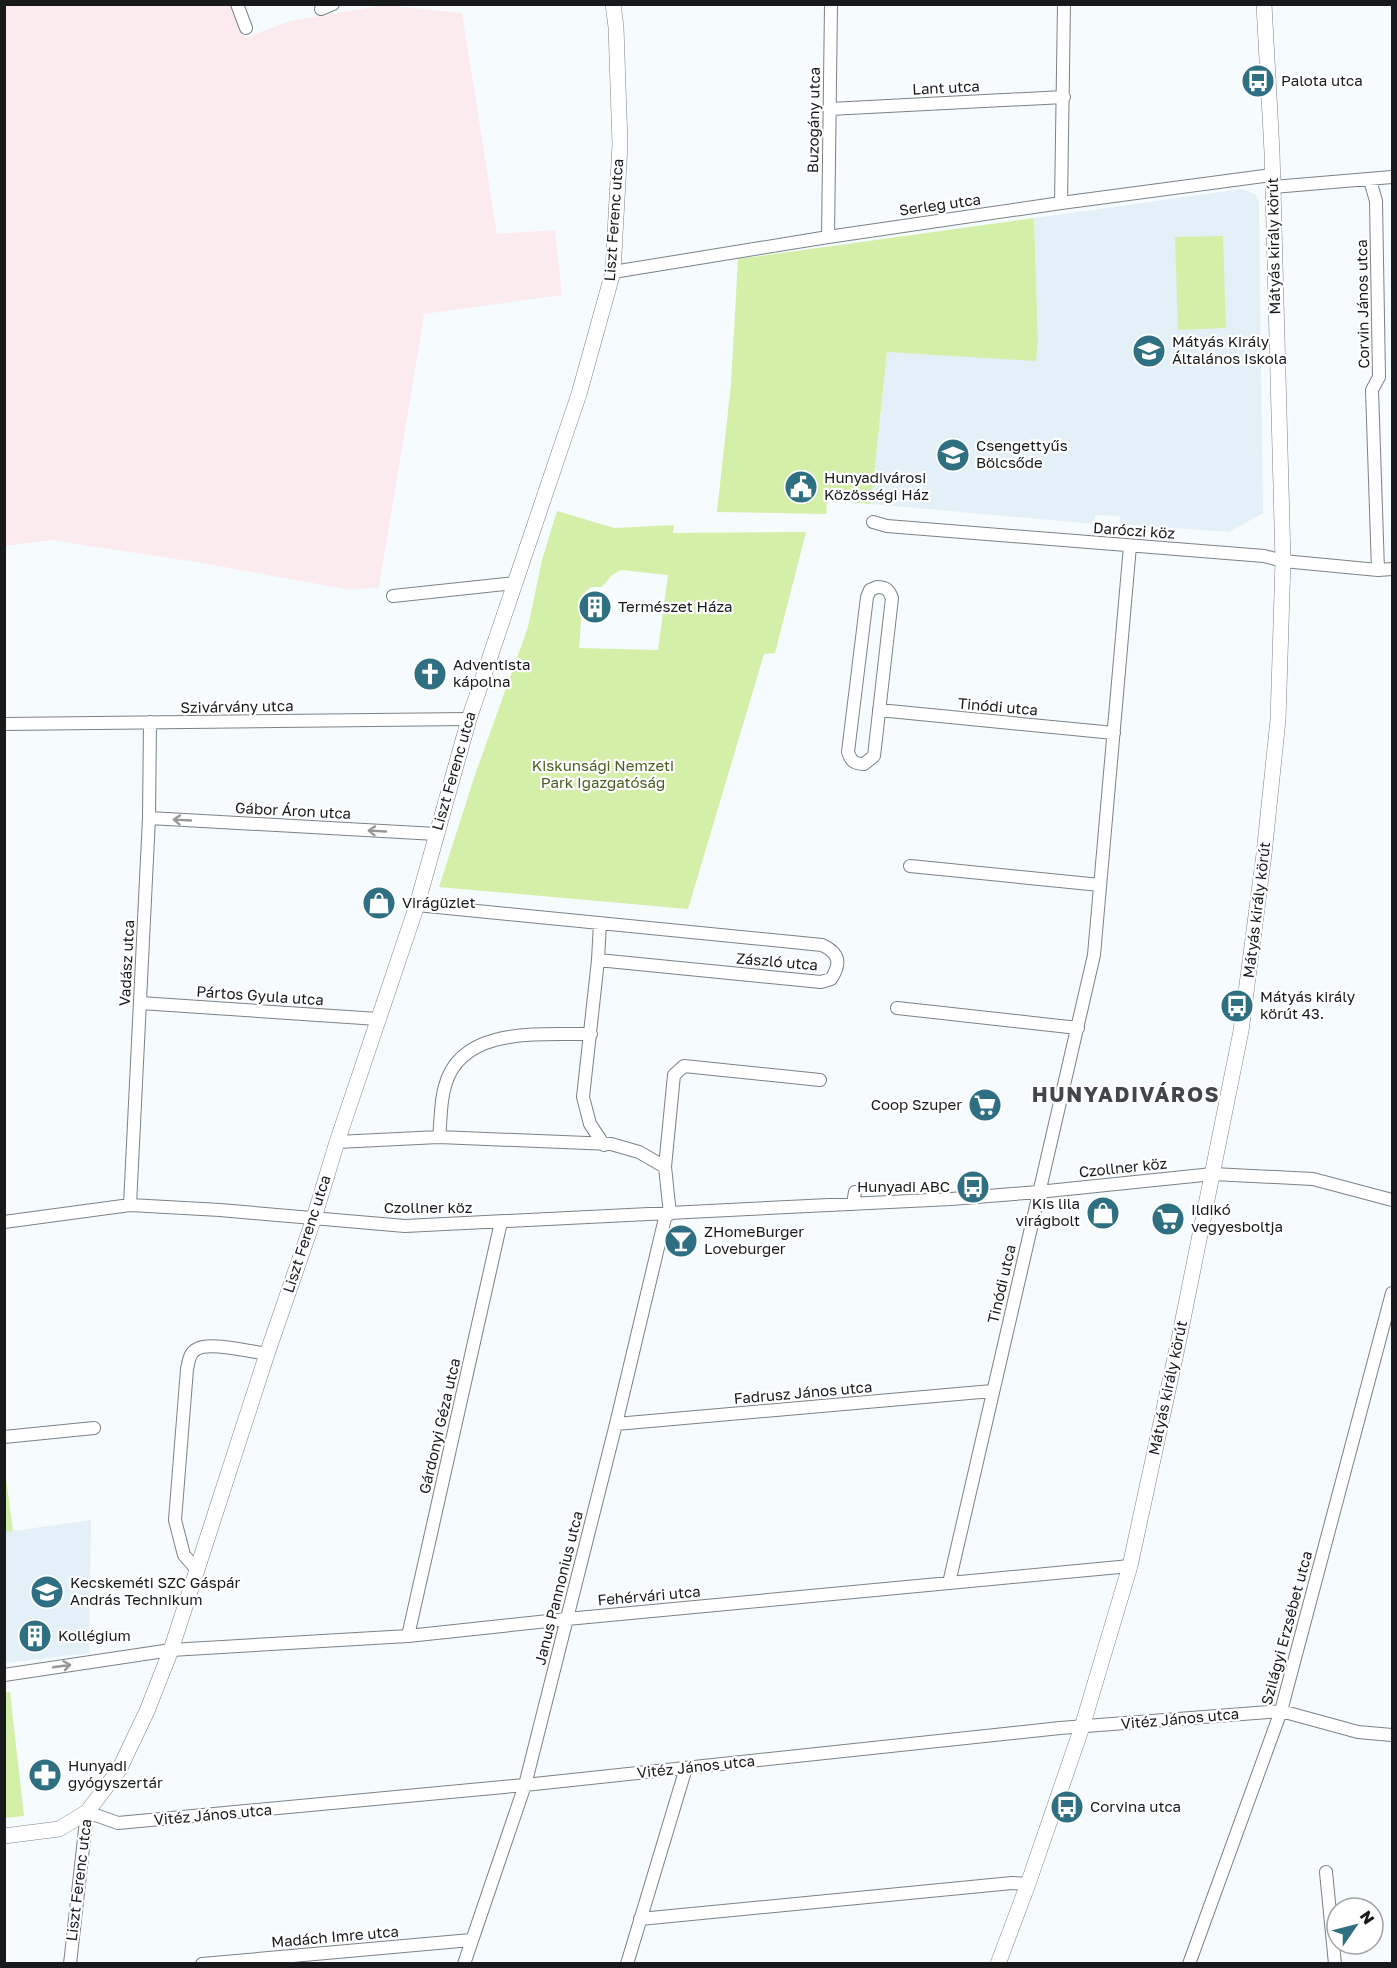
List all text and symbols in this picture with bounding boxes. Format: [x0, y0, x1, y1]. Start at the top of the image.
bus stop icon: Palota utca [1240, 63, 1276, 99]
street label: Buzogány utca [803, 67, 823, 173]
place label: Palota utca [1281, 71, 1363, 89]
street label: Lant utca [912, 76, 980, 98]
street label: Liszt Ferenc utca [600, 158, 626, 282]
street label: Mátyás király körút [1263, 177, 1283, 315]
street label: Serleg utca [898, 189, 982, 219]
street label: Corvin János utca [1352, 239, 1372, 369]
place label: Mátyás Király Általános Iskola [1172, 332, 1287, 367]
school or university icon: Mátyás Király Általános Iskola [1131, 333, 1167, 369]
place label: Csengettyűs Bölcsőde [976, 436, 1068, 471]
school or university icon: Csengettyűs Bölcsőde [935, 437, 971, 473]
place label: Hunyadivárosi Közösségi Ház [824, 468, 929, 503]
public building icon: Hunyadivárosi Közösségi Ház [783, 469, 819, 505]
street label: Daróczi köz [1092, 518, 1176, 542]
building icon: Természet Háza [577, 589, 613, 625]
place label: Természet Háza [618, 597, 733, 615]
place label: Adventista kápolna [453, 655, 530, 690]
church icon: Adventista kápolna [412, 656, 448, 692]
street label: Tinódi utca [957, 694, 1039, 718]
street label: Szivárvány utca [180, 696, 294, 716]
street label: Liszt Ferenc utca [427, 709, 479, 832]
park label: Kiskunsági Nemzeti Park Igazgatóság [532, 756, 674, 791]
street label: Gábor Áron utca [234, 798, 352, 822]
one-way arrow [173, 814, 193, 825]
one-way arrow [368, 825, 388, 836]
street label: Mátyás király körút [1239, 841, 1273, 979]
shop icon: Virágüzlet [361, 885, 397, 921]
place label: Virágüzlet [402, 893, 476, 911]
street label: Vadász utca [115, 919, 137, 1007]
street label: Zászló utca [735, 948, 819, 974]
street label: Pártos Gyula utca [196, 982, 324, 1008]
place label: Mátyás király körút 43. [1260, 987, 1356, 1022]
bus stop icon: Mátyás király körút 43. [1219, 988, 1255, 1024]
district label: HUNYADIVÁROS [1032, 1081, 1220, 1107]
supermarket icon: Coop Szuper [967, 1087, 1003, 1123]
place label: Coop Szuper [871, 1095, 962, 1113]
street label: Czollner köz [1078, 1153, 1168, 1181]
bus stop icon: Hunyadi ABC [955, 1169, 991, 1205]
street label: Liszt Ferenc utca [278, 1172, 334, 1295]
place label: Hunyadi ABC [857, 1177, 950, 1195]
place label: Kis lila virágbolt [1015, 1194, 1080, 1229]
shop icon: Kis lila virágbolt [1085, 1195, 1121, 1231]
street label: Czollner köz [384, 1198, 473, 1216]
place label: Ildikó vegyesboltja [1191, 1200, 1283, 1235]
supermarket icon: Ildikó vegyesboltja [1150, 1201, 1186, 1237]
place label: ZHomeBurger Loveburger [704, 1222, 804, 1257]
bar icon: ZHomeBurger Loveburger [663, 1223, 699, 1259]
street label: Tinódi utca [983, 1243, 1019, 1325]
street label: Mátyás király körút [1144, 1319, 1190, 1457]
street label: Gárdonyi Géza utca [415, 1356, 463, 1495]
street label: Fadrusz János utca [733, 1377, 873, 1407]
street label: Janus Pannonius utca [530, 1509, 586, 1667]
street label: Szilágyi Erzsébet utca [1257, 1549, 1315, 1707]
place label: Kecskeméti SZC Gáspár András Technikum [70, 1573, 240, 1608]
school or university icon: Kecskeméti SZC Gáspár András Technikum [29, 1574, 65, 1610]
street label: Fehérvári utca [597, 1582, 701, 1608]
building icon: Kollégium [17, 1618, 53, 1654]
place label: Kollégium [58, 1626, 131, 1644]
one-way arrow [52, 1661, 72, 1672]
street label: Vitéz János utca [1120, 1704, 1240, 1732]
street label: Vitéz János utca [636, 1751, 756, 1781]
place label: Hunyadi gyógyszertár [68, 1756, 163, 1791]
pharmacy icon: Hunyadi gyógyszertár [27, 1757, 63, 1793]
bus stop icon: Corvina utca [1049, 1789, 1085, 1825]
place label: Corvina utca [1090, 1797, 1181, 1815]
street label: Vitéz János utca [153, 1800, 273, 1828]
street label: Liszt Ferenc utca [62, 1818, 94, 1942]
north arrow [1325, 1896, 1385, 1956]
text: N [1356, 1907, 1379, 1928]
street label: Madách Imre utca [270, 1921, 400, 1951]

